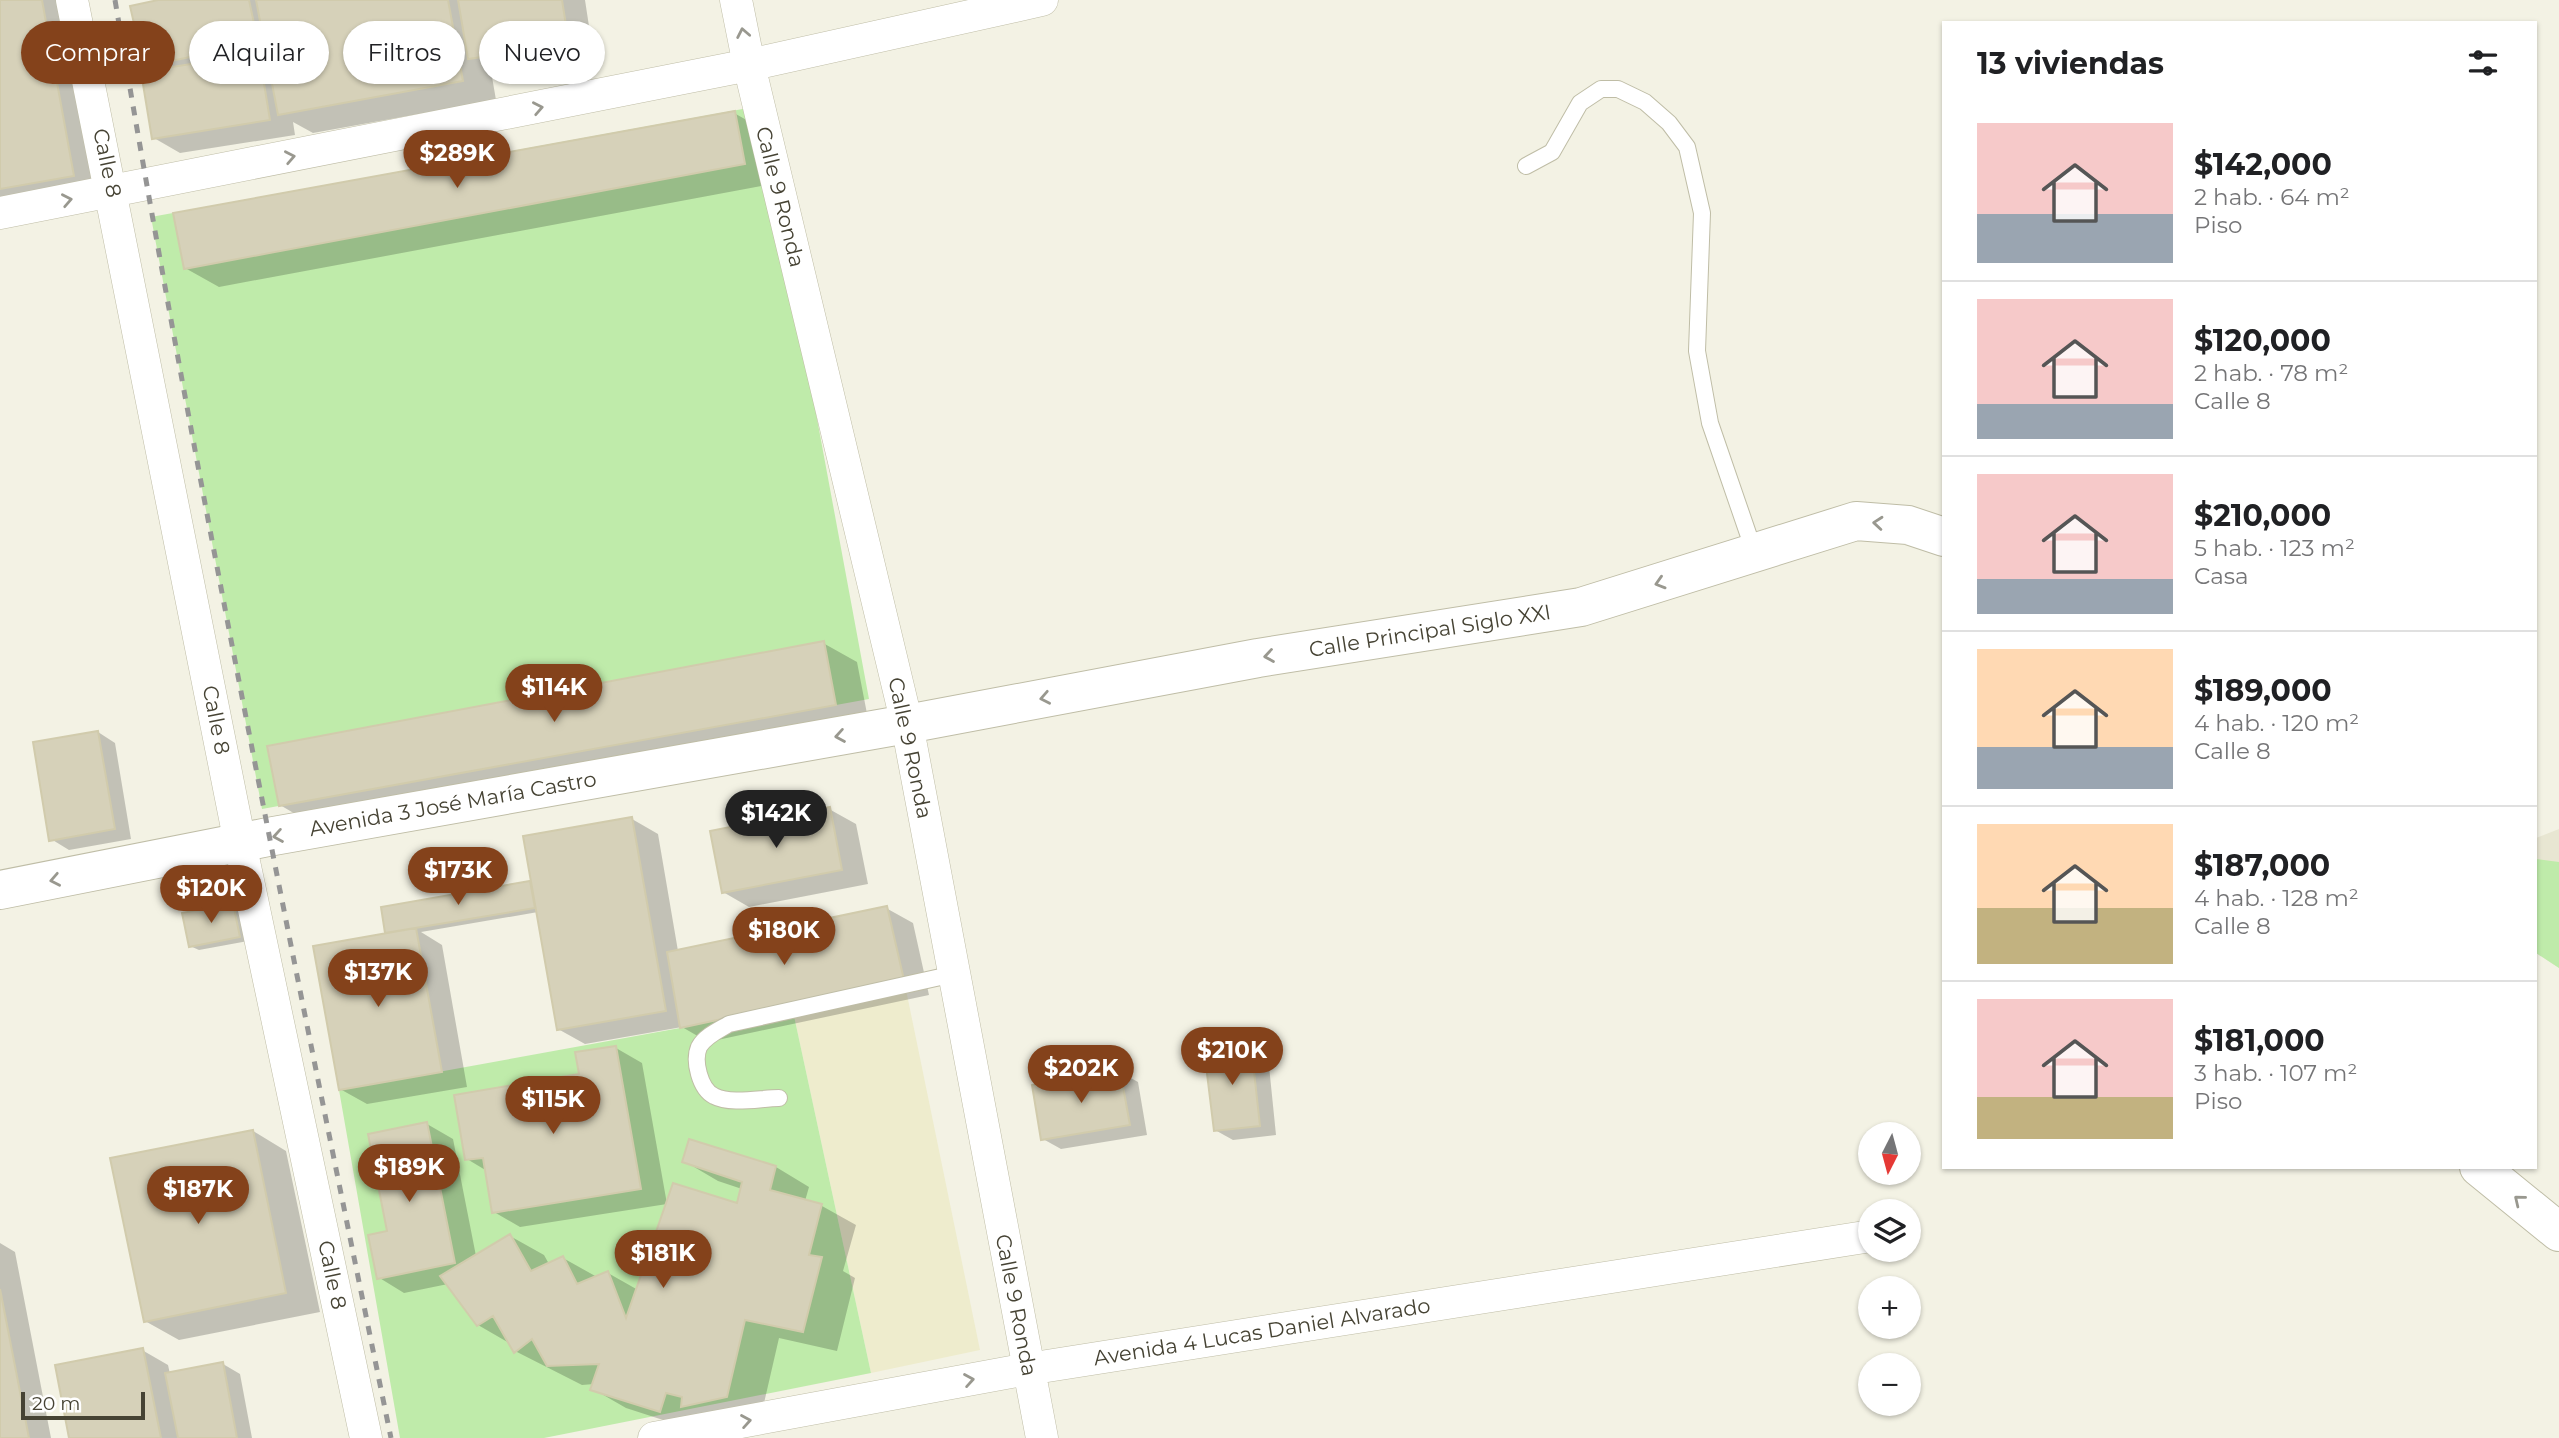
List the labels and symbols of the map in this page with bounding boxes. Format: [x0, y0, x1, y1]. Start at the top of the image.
one-way arrow [736, 27, 751, 39]
one-way arrow [532, 101, 544, 116]
street label: Calle 9 Ronda [751, 124, 810, 270]
street label: Calle 8 [88, 126, 127, 200]
pin: $289K [408, 130, 506, 190]
one-way arrow [284, 151, 296, 166]
one-way arrow [61, 194, 73, 209]
one-way arrow [1872, 516, 1883, 531]
one-way arrow [1655, 575, 1667, 589]
street label: Calle Principal Siglo XXI [1307, 599, 1553, 662]
one-way arrow [1263, 648, 1275, 663]
pin: $114K [505, 664, 603, 724]
street label: Calle 9 Ronda [883, 675, 938, 821]
street label: Calle 8 [198, 683, 235, 757]
one-way arrow [1039, 690, 1051, 705]
one-way arrow [834, 728, 846, 743]
street label: Avenida 3 José María Castro [307, 766, 598, 841]
pin: $142K [727, 790, 825, 850]
one-way arrow [272, 827, 284, 842]
pin: $173K [409, 848, 507, 907]
pin: $120K [162, 866, 260, 925]
one-way arrow [49, 871, 61, 886]
pin: $180K [735, 908, 833, 967]
pin: $137K [329, 950, 427, 1009]
pin: $210K [1183, 1028, 1281, 1087]
pin: $202K [1032, 1046, 1130, 1105]
pin: $115K [504, 1076, 602, 1136]
north arrow [1858, 1122, 1922, 1185]
pin: $189K [360, 1144, 458, 1204]
pin: $187K [149, 1166, 247, 1226]
one-way arrow [2515, 1196, 2528, 1208]
pin: $181K [614, 1230, 712, 1290]
street label: Calle 9 Ronda [990, 1232, 1043, 1378]
street label: Calle 8 [313, 1238, 352, 1312]
street label: Avenida 4 Lucas Daniel Alvarado [1092, 1293, 1432, 1371]
one-way arrow [963, 1373, 975, 1388]
scale bar [21, 1389, 145, 1421]
one-way arrow [740, 1414, 752, 1429]

